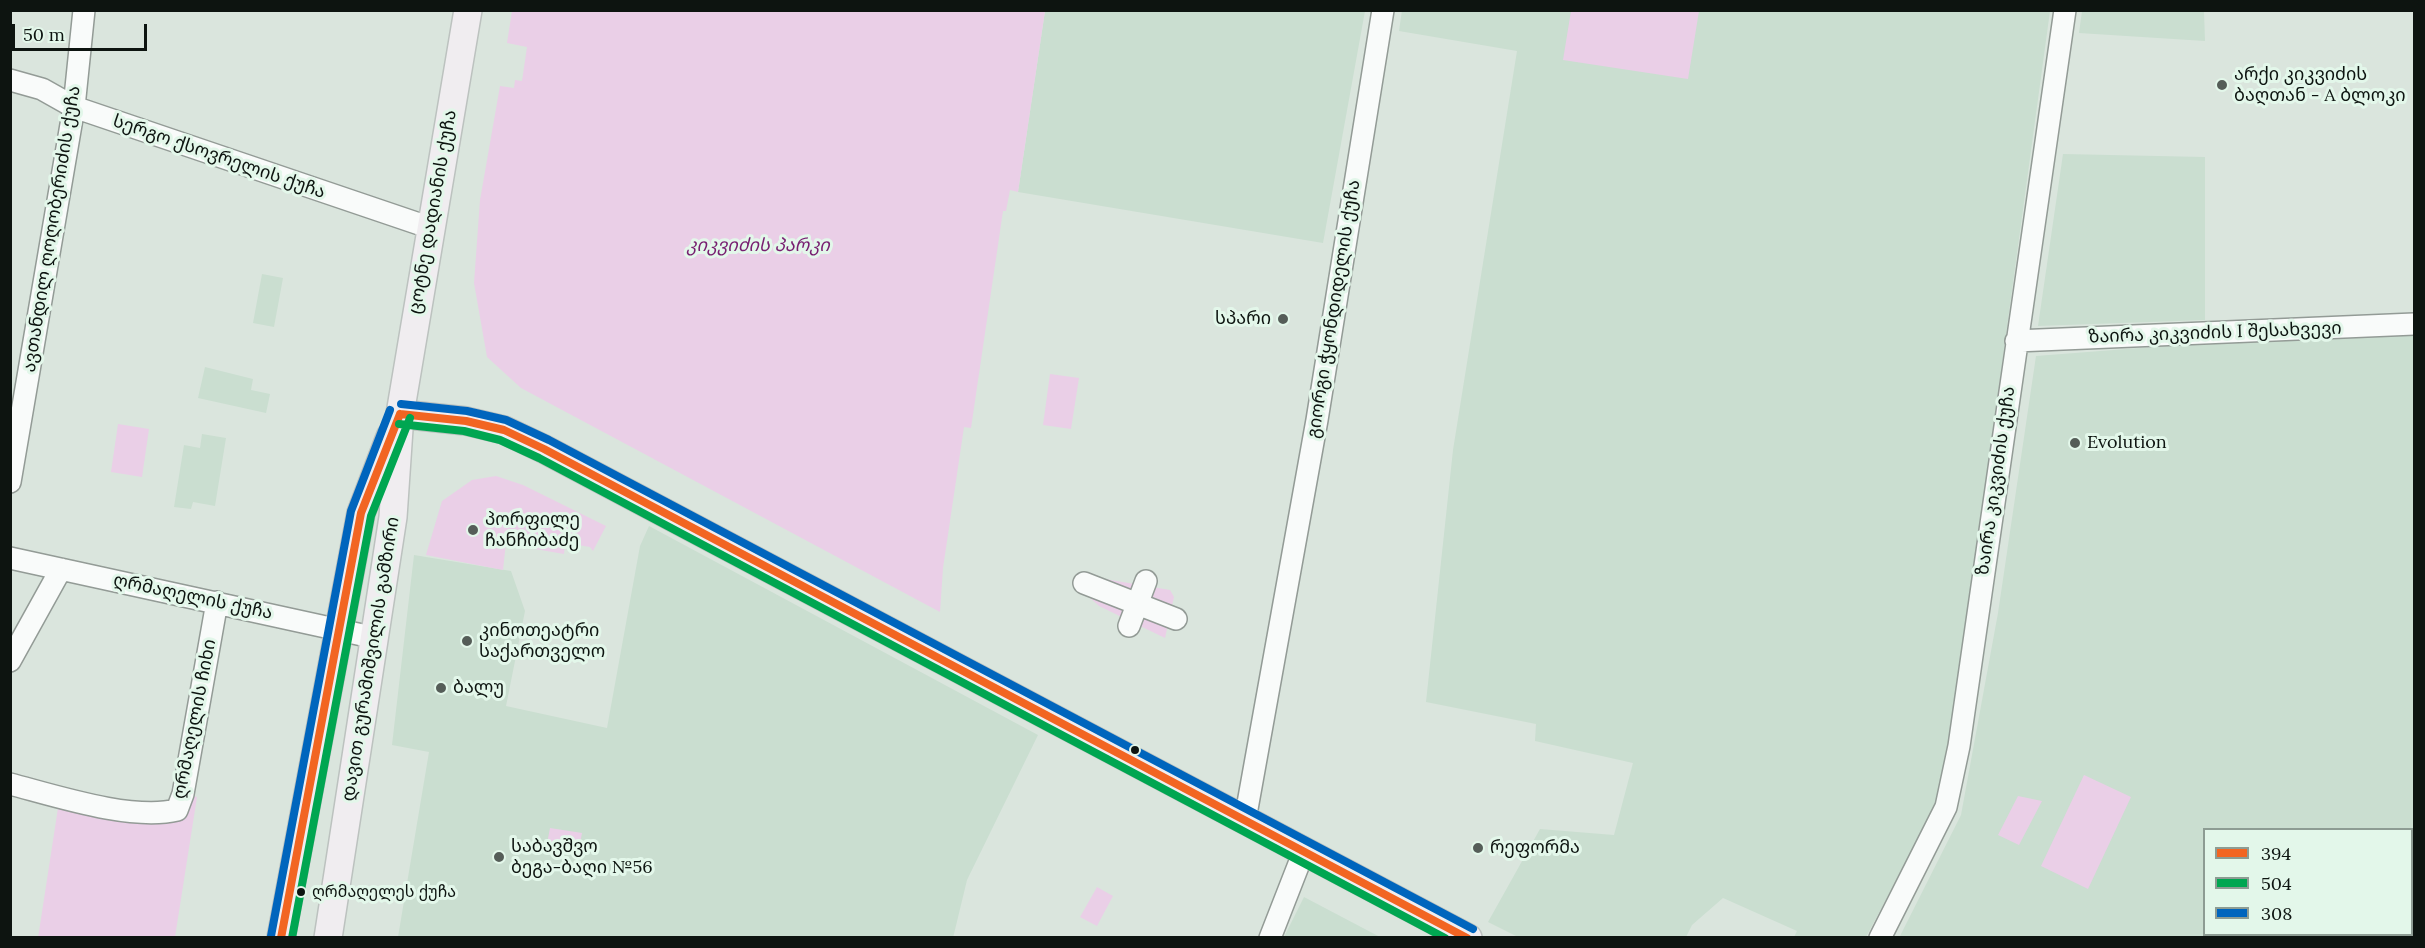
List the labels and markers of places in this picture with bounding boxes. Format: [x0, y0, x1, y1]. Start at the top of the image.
place label: არქი კიკვიძის ბაღთან - A ბლოკი [2234, 64, 2406, 106]
marker: არქი კიკვიძის ბაღთან - A ბლოკი [2215, 78, 2229, 92]
place label: სპარი [1215, 308, 1271, 330]
marker: სპარი [1276, 312, 1290, 326]
place label: Evolution [2087, 432, 2167, 454]
marker: Evolution [2068, 436, 2082, 450]
place label: პორფილე ჩანჩიბაძე [485, 509, 580, 552]
marker: პორფილე ჩანჩიბაძე [466, 523, 480, 537]
place label: კინოთეატრი საქართველო [479, 620, 605, 662]
marker: კინოთეატრი საქართველო [460, 634, 474, 648]
place label: ბალუ [453, 677, 504, 699]
marker: ბალუ [434, 681, 448, 695]
unlabelled marker [1129, 744, 1141, 756]
place label: საბავშვო ბეგა-ბაღი №56 [511, 836, 653, 878]
place label: რეფორმა [1490, 837, 1580, 859]
marker: რეფორმა [1471, 841, 1485, 855]
marker: საბავშვო ბეგა-ბაღი №56 [492, 850, 506, 864]
place label: ღრმაღელეს ქუჩა [312, 882, 456, 902]
marker: ღრმაღელეს ქუჩა [295, 886, 307, 898]

